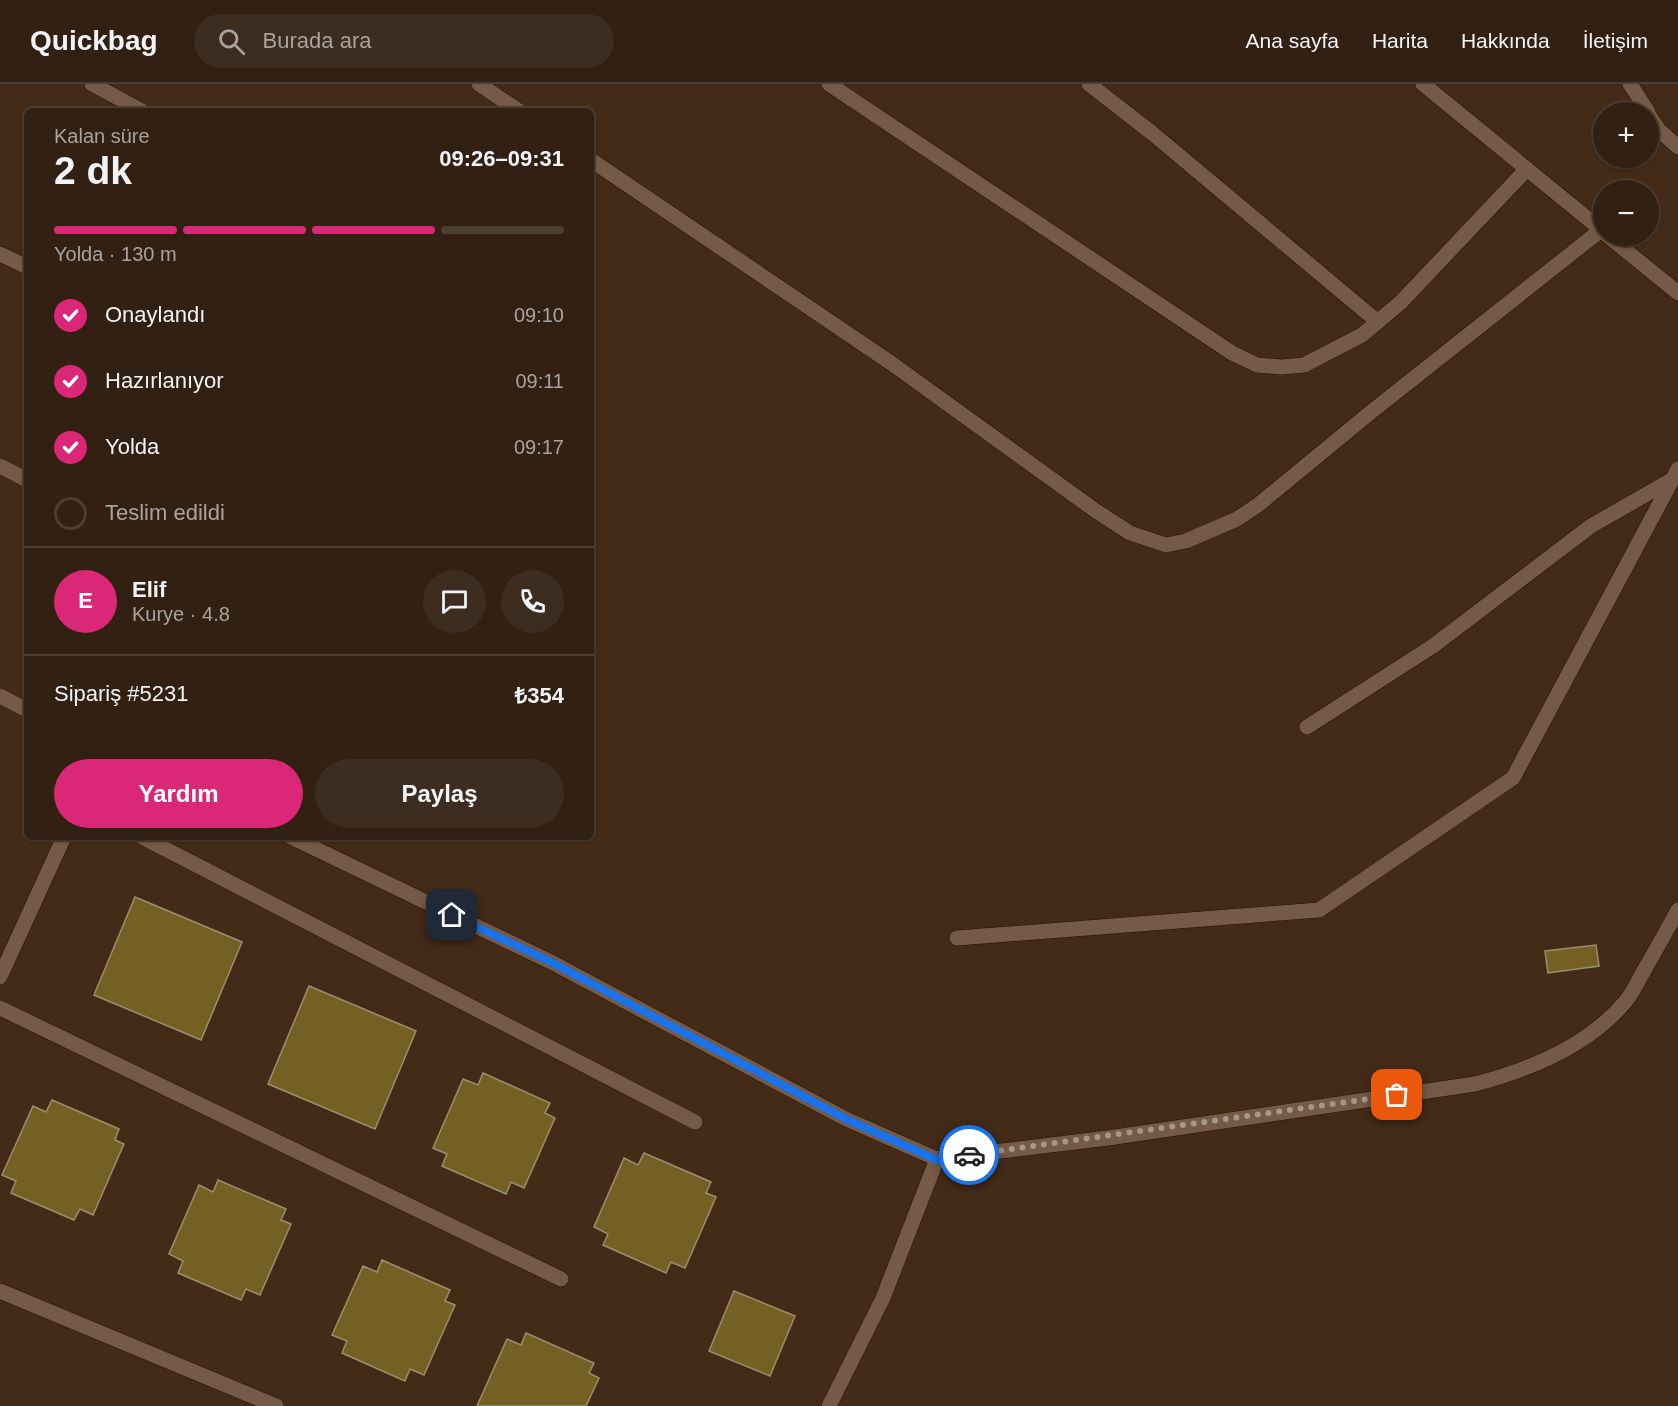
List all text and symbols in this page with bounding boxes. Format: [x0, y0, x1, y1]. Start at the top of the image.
search box [194, 14, 614, 68]
text: Quickbag [30, 25, 158, 56]
icon: search [215, 25, 248, 58]
text: Burada ara [263, 28, 371, 53]
text: Ana sayfa [1246, 29, 1339, 52]
text: Harita [1372, 29, 1428, 52]
text: Hakkında [1461, 29, 1550, 52]
text: İletişim [1583, 29, 1648, 52]
map controls [1593, 102, 1659, 246]
button: + [1593, 102, 1659, 168]
text: Kalan süre [54, 125, 150, 147]
text: 09:26–09:31 [439, 146, 564, 171]
text: 2 dk [54, 149, 132, 192]
button: − [1593, 180, 1659, 246]
text: Yolda · 130 m [54, 243, 177, 265]
icon: check [54, 299, 87, 332]
text: Onaylandı [105, 302, 205, 327]
text: 09:10 [514, 304, 564, 326]
icon: check [54, 365, 87, 398]
text: Hazırlanıyor [105, 368, 224, 393]
text: 09:11 [515, 370, 564, 392]
icon: check [54, 431, 87, 464]
text: Yolda [105, 434, 159, 459]
text: 09:17 [514, 436, 564, 458]
text: Teslim edildi [105, 500, 225, 525]
button: chat [423, 570, 486, 633]
button: phone [501, 570, 564, 633]
text: Elif [132, 577, 166, 602]
text: E [78, 588, 93, 613]
text: Kurye · 4.8 [132, 603, 230, 625]
text: Sipariş #5231 [54, 681, 189, 706]
text: ₺354 [515, 683, 564, 708]
button: Yardım [54, 759, 303, 828]
button: Paylaş [315, 759, 564, 828]
pin [426, 889, 477, 940]
icon: home [435, 898, 468, 931]
pin [1371, 1069, 1422, 1120]
icon: bag [1380, 1078, 1413, 1111]
courier [939, 1125, 999, 1185]
icon: car [953, 1139, 986, 1172]

